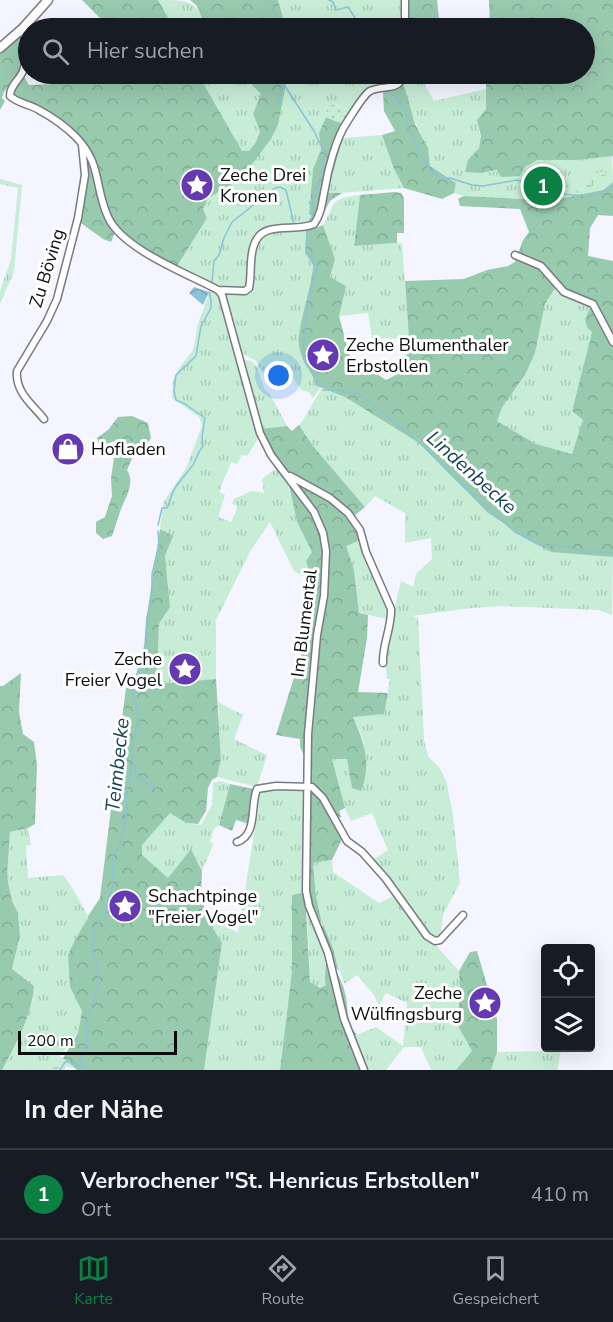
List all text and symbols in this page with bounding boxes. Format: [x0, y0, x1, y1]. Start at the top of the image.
search box [18, 18, 595, 84]
icon: search [39, 35, 72, 68]
text: Hier suchen [87, 36, 204, 66]
place label: Zeche Drei Kronen [220, 163, 306, 208]
pin: 1 [524, 164, 562, 208]
place icon: Zeche Drei Kronen [179, 167, 215, 203]
street label: Zu Böving [24, 226, 70, 310]
place label: Zeche Blumenthaler Erbstollen [346, 333, 509, 378]
place icon: Zeche Blumenthaler Erbstollen [305, 337, 341, 373]
your location [264, 361, 293, 390]
water label: Lindenbecke [421, 425, 523, 520]
shop icon: Hofladen [50, 431, 86, 467]
place label: Hofladen [91, 437, 166, 461]
street label: Im Blumental [285, 567, 323, 678]
place label: Zeche Freier Vogel [65, 647, 163, 692]
place icon: Zeche Freier Vogel [167, 651, 203, 687]
water label: Teimbecke [99, 716, 136, 814]
place label: Schachtpinge "Freier Vogel" [148, 884, 259, 929]
place icon: Schachtpinge "Freier Vogel" [107, 888, 143, 924]
map controls [541, 944, 595, 1052]
button: locate [541, 944, 595, 998]
place label: Zeche Wülfingsburg [351, 981, 462, 1026]
place icon: Zeche Wülfingsburg [467, 985, 503, 1021]
button: layers [541, 998, 595, 1052]
scale bar [18, 1028, 177, 1056]
text: 200 m [27, 1030, 74, 1052]
text: In der Nähe [24, 1092, 163, 1127]
text: Verbrochener "St. Henricus Erbstollen" [81, 1166, 480, 1196]
text: 1 [38, 1181, 50, 1208]
text: 410 m [531, 1181, 589, 1208]
text: Ort [81, 1196, 111, 1223]
tab: Karte [74, 1252, 113, 1310]
tab: Route [262, 1252, 304, 1310]
tab: Gespeichert [453, 1252, 539, 1310]

